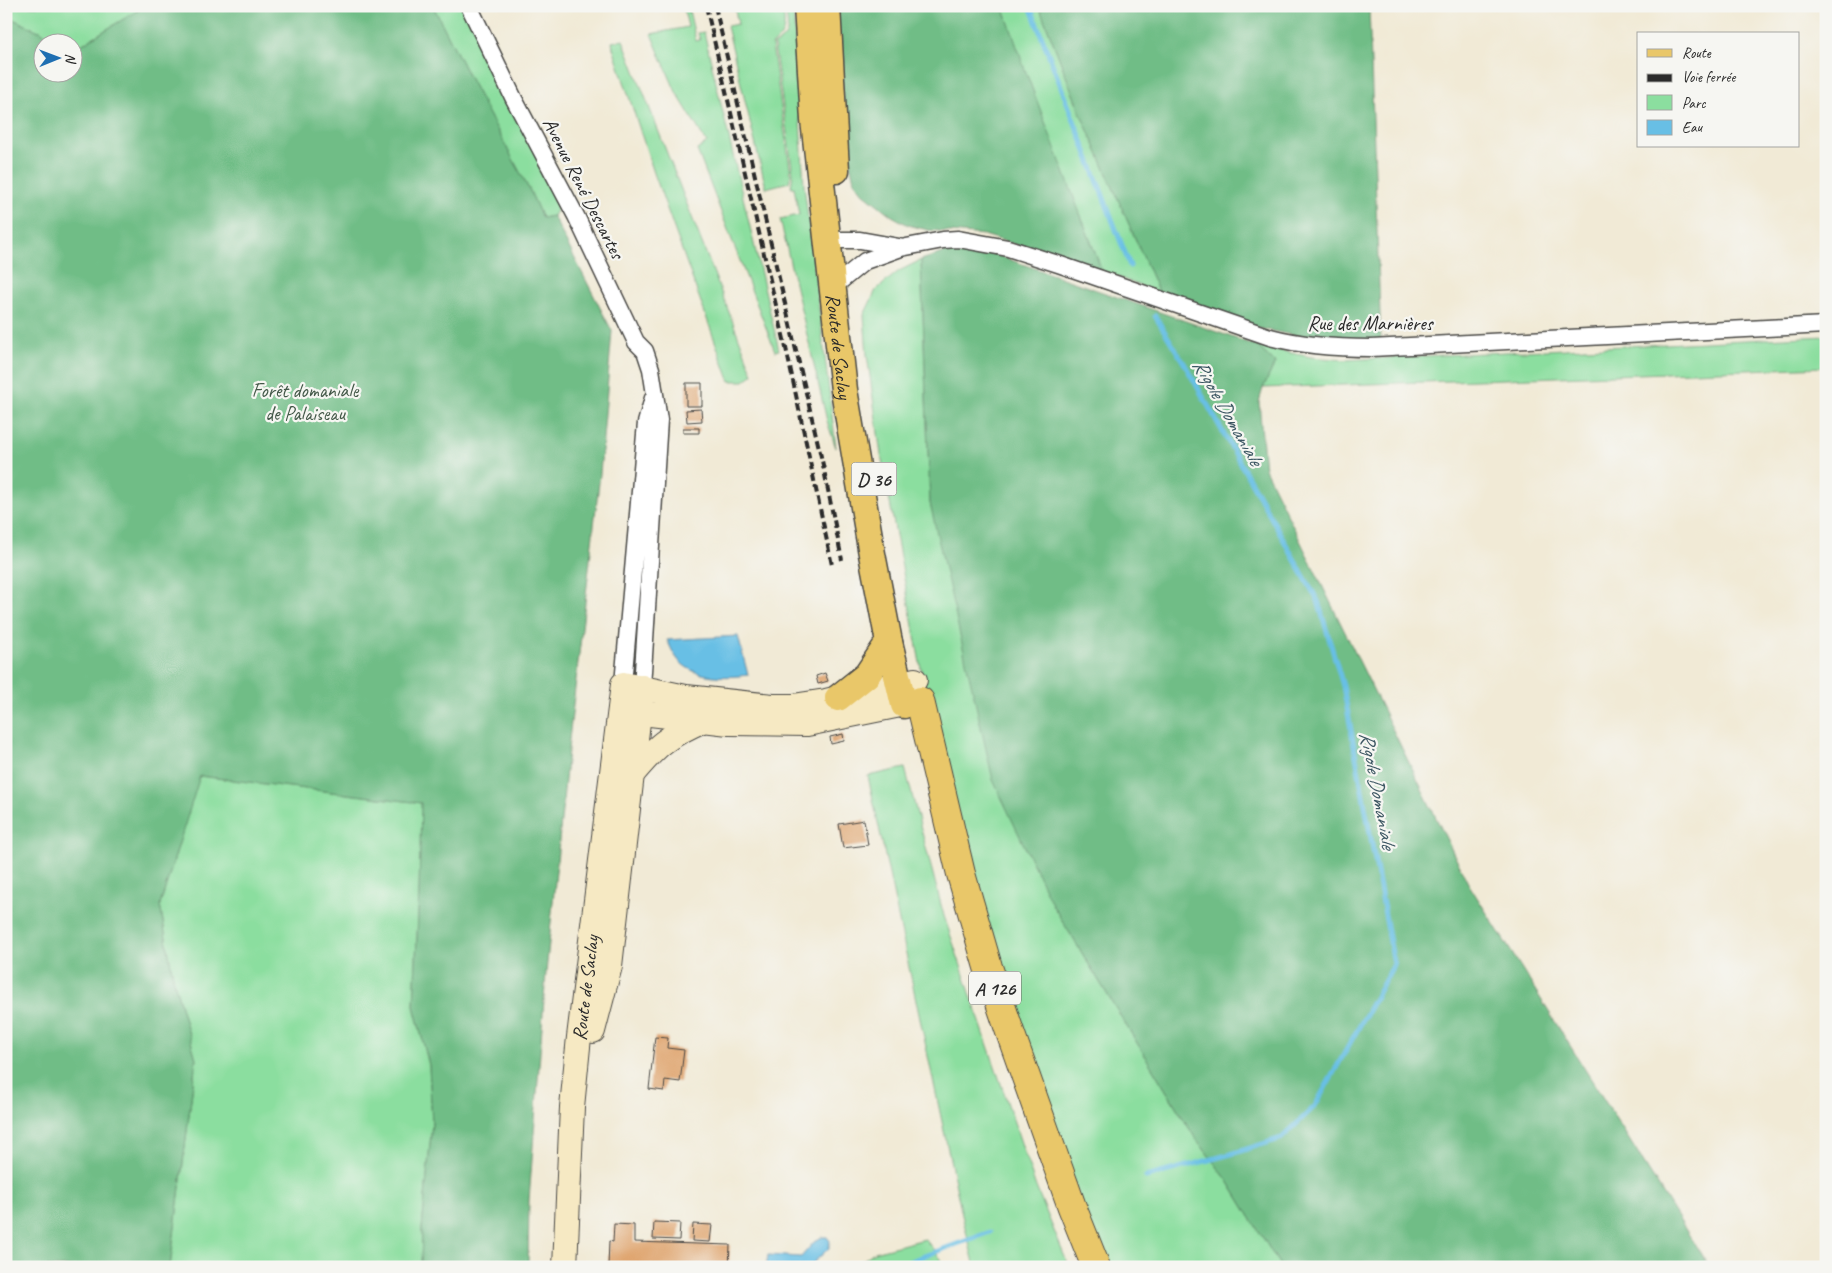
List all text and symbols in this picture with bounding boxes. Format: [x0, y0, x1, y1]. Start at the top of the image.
north arrow [32, 32, 82, 82]
legend [1637, 32, 1800, 148]
text: Route [1682, 44, 1712, 63]
text: N [62, 53, 79, 65]
text: Voie ferrée [1682, 68, 1736, 87]
text: Parc [1682, 94, 1706, 113]
street label: Avenue René Descartes [537, 113, 631, 265]
text: Eau [1682, 118, 1703, 137]
street label: Route de Saclay [820, 292, 858, 402]
street label: Rue des Marnières [1308, 311, 1435, 336]
water label: Rigole Domaniale [1187, 354, 1270, 473]
park label: Forêt domaniale de Palaiseau [252, 378, 360, 426]
road number: D 36 [852, 462, 896, 496]
water label: Rigole Domaniale [1354, 729, 1403, 854]
street label: Route de Saclay [567, 933, 605, 1042]
road number: A 126 [969, 971, 1021, 1004]

